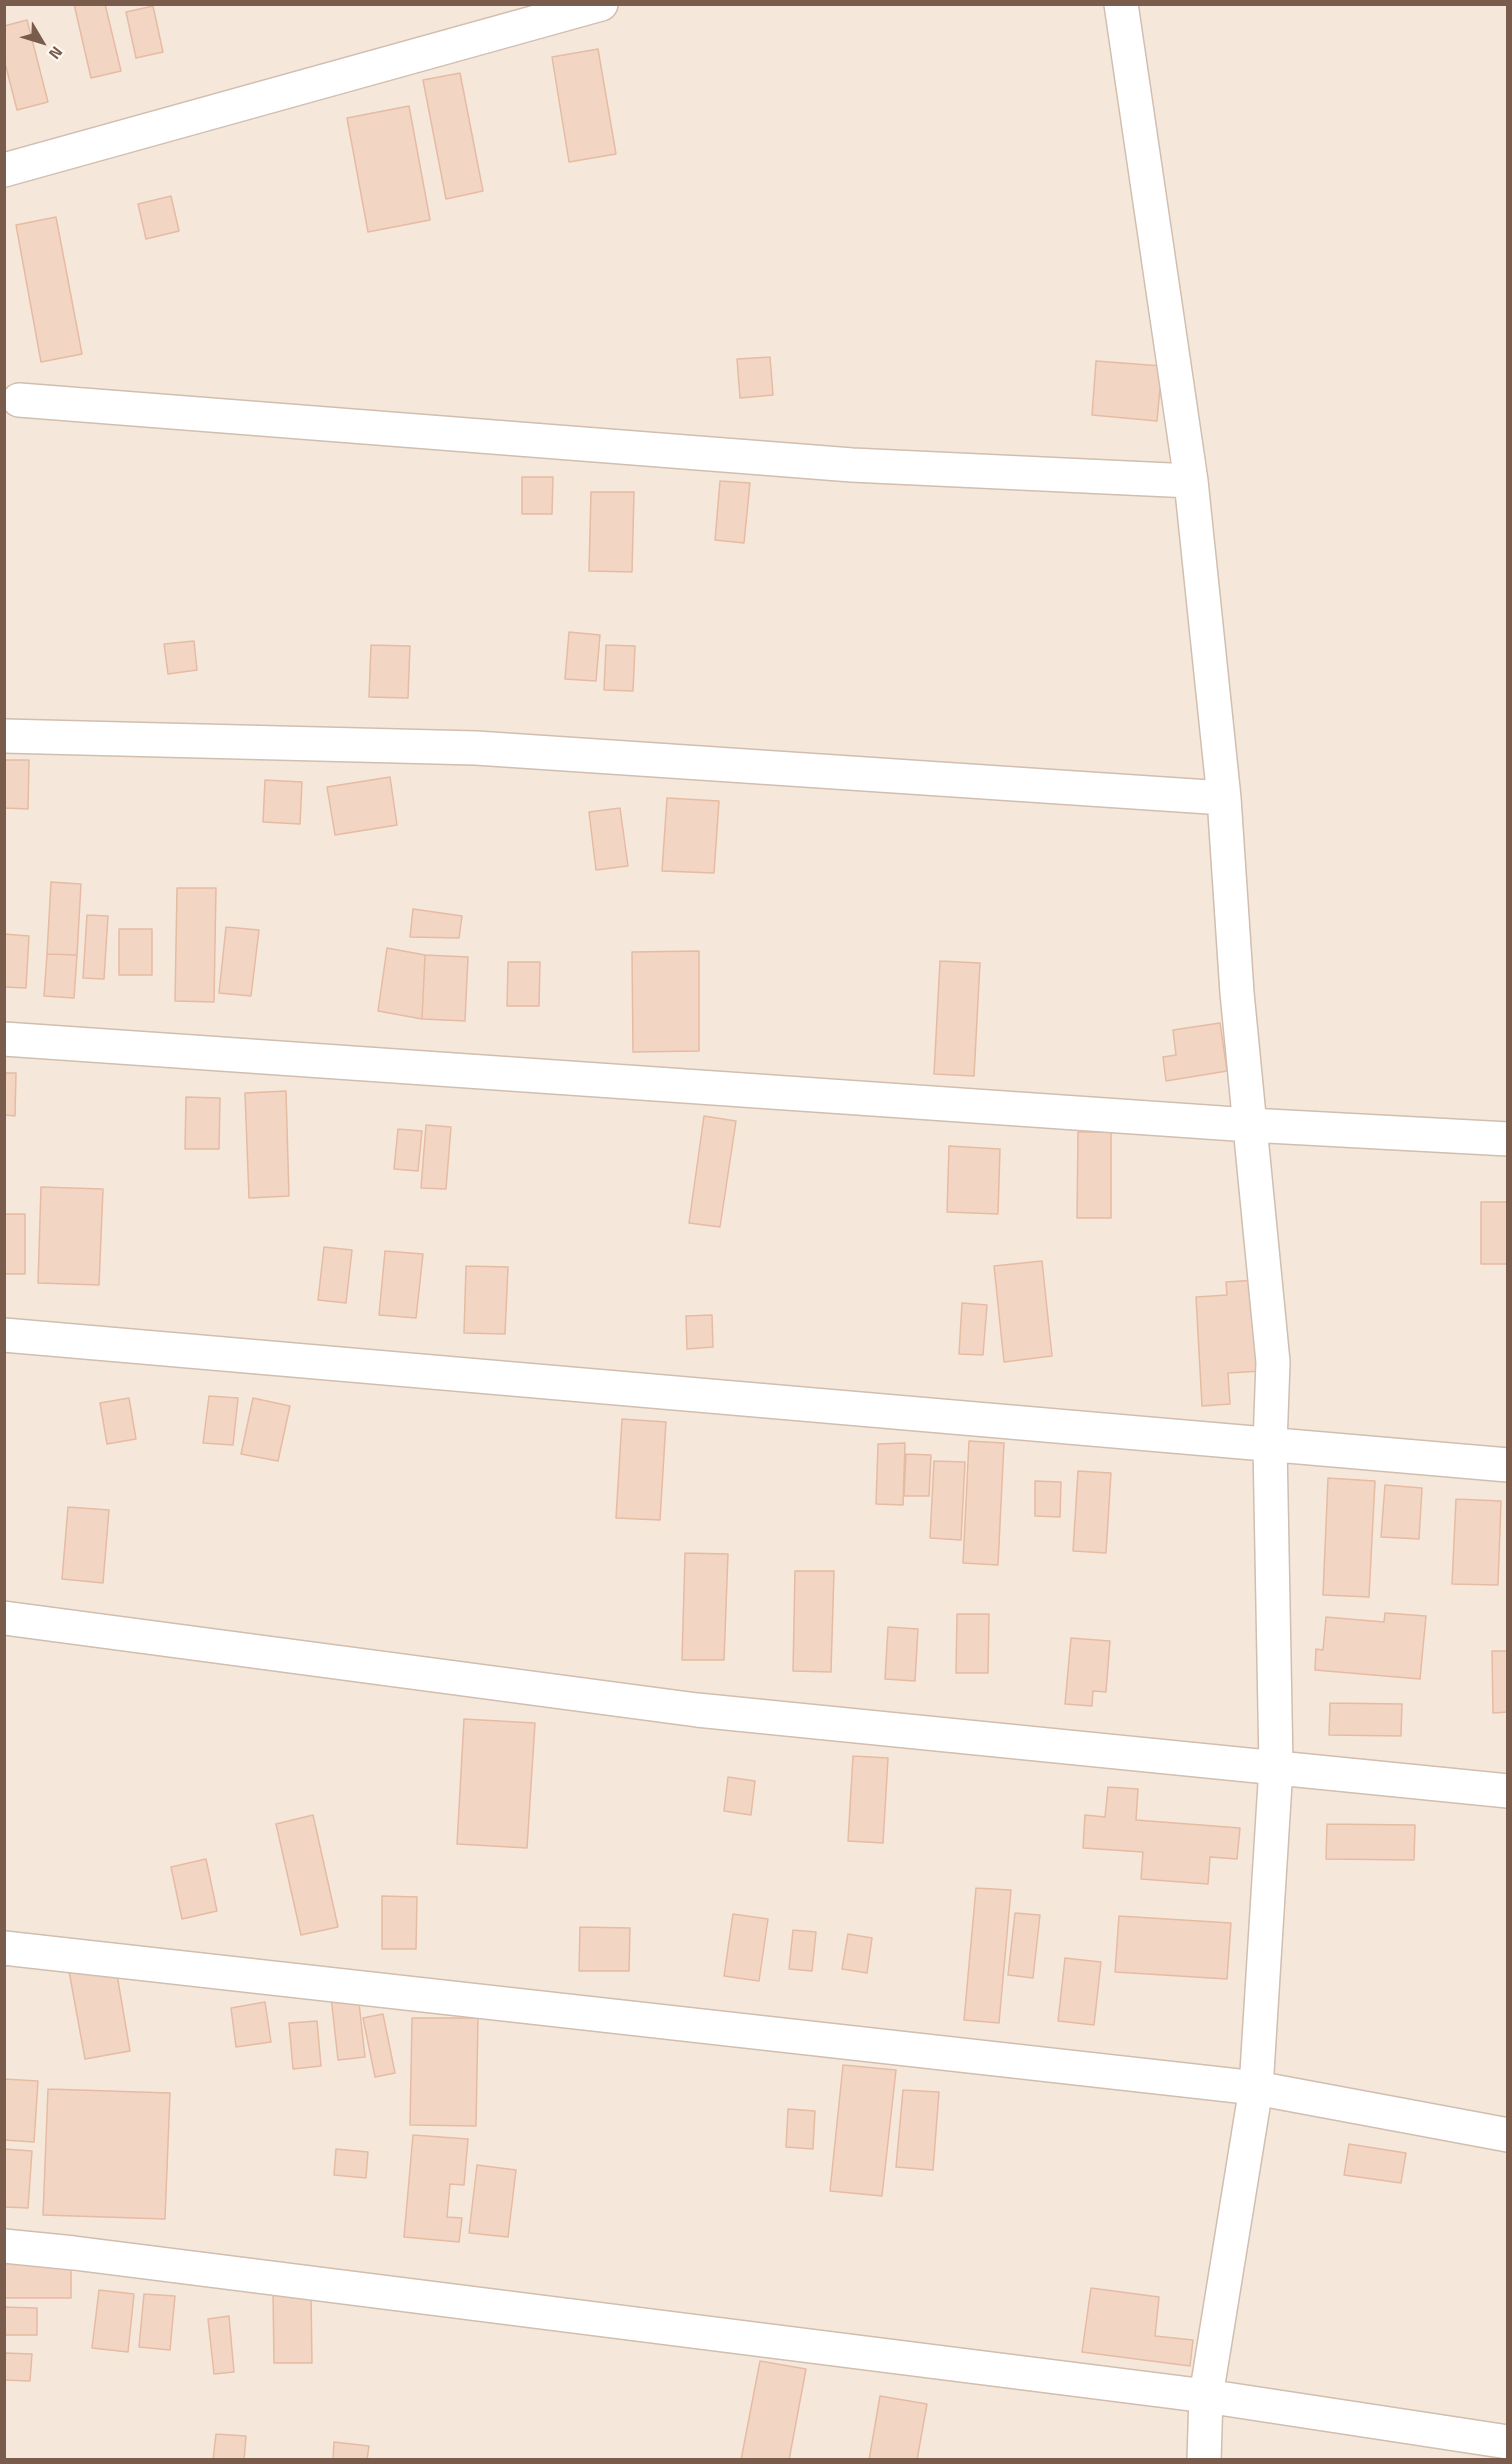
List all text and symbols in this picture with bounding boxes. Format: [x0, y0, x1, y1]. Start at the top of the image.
north arrow [12, 12, 72, 72]
text: N [43, 41, 69, 65]

